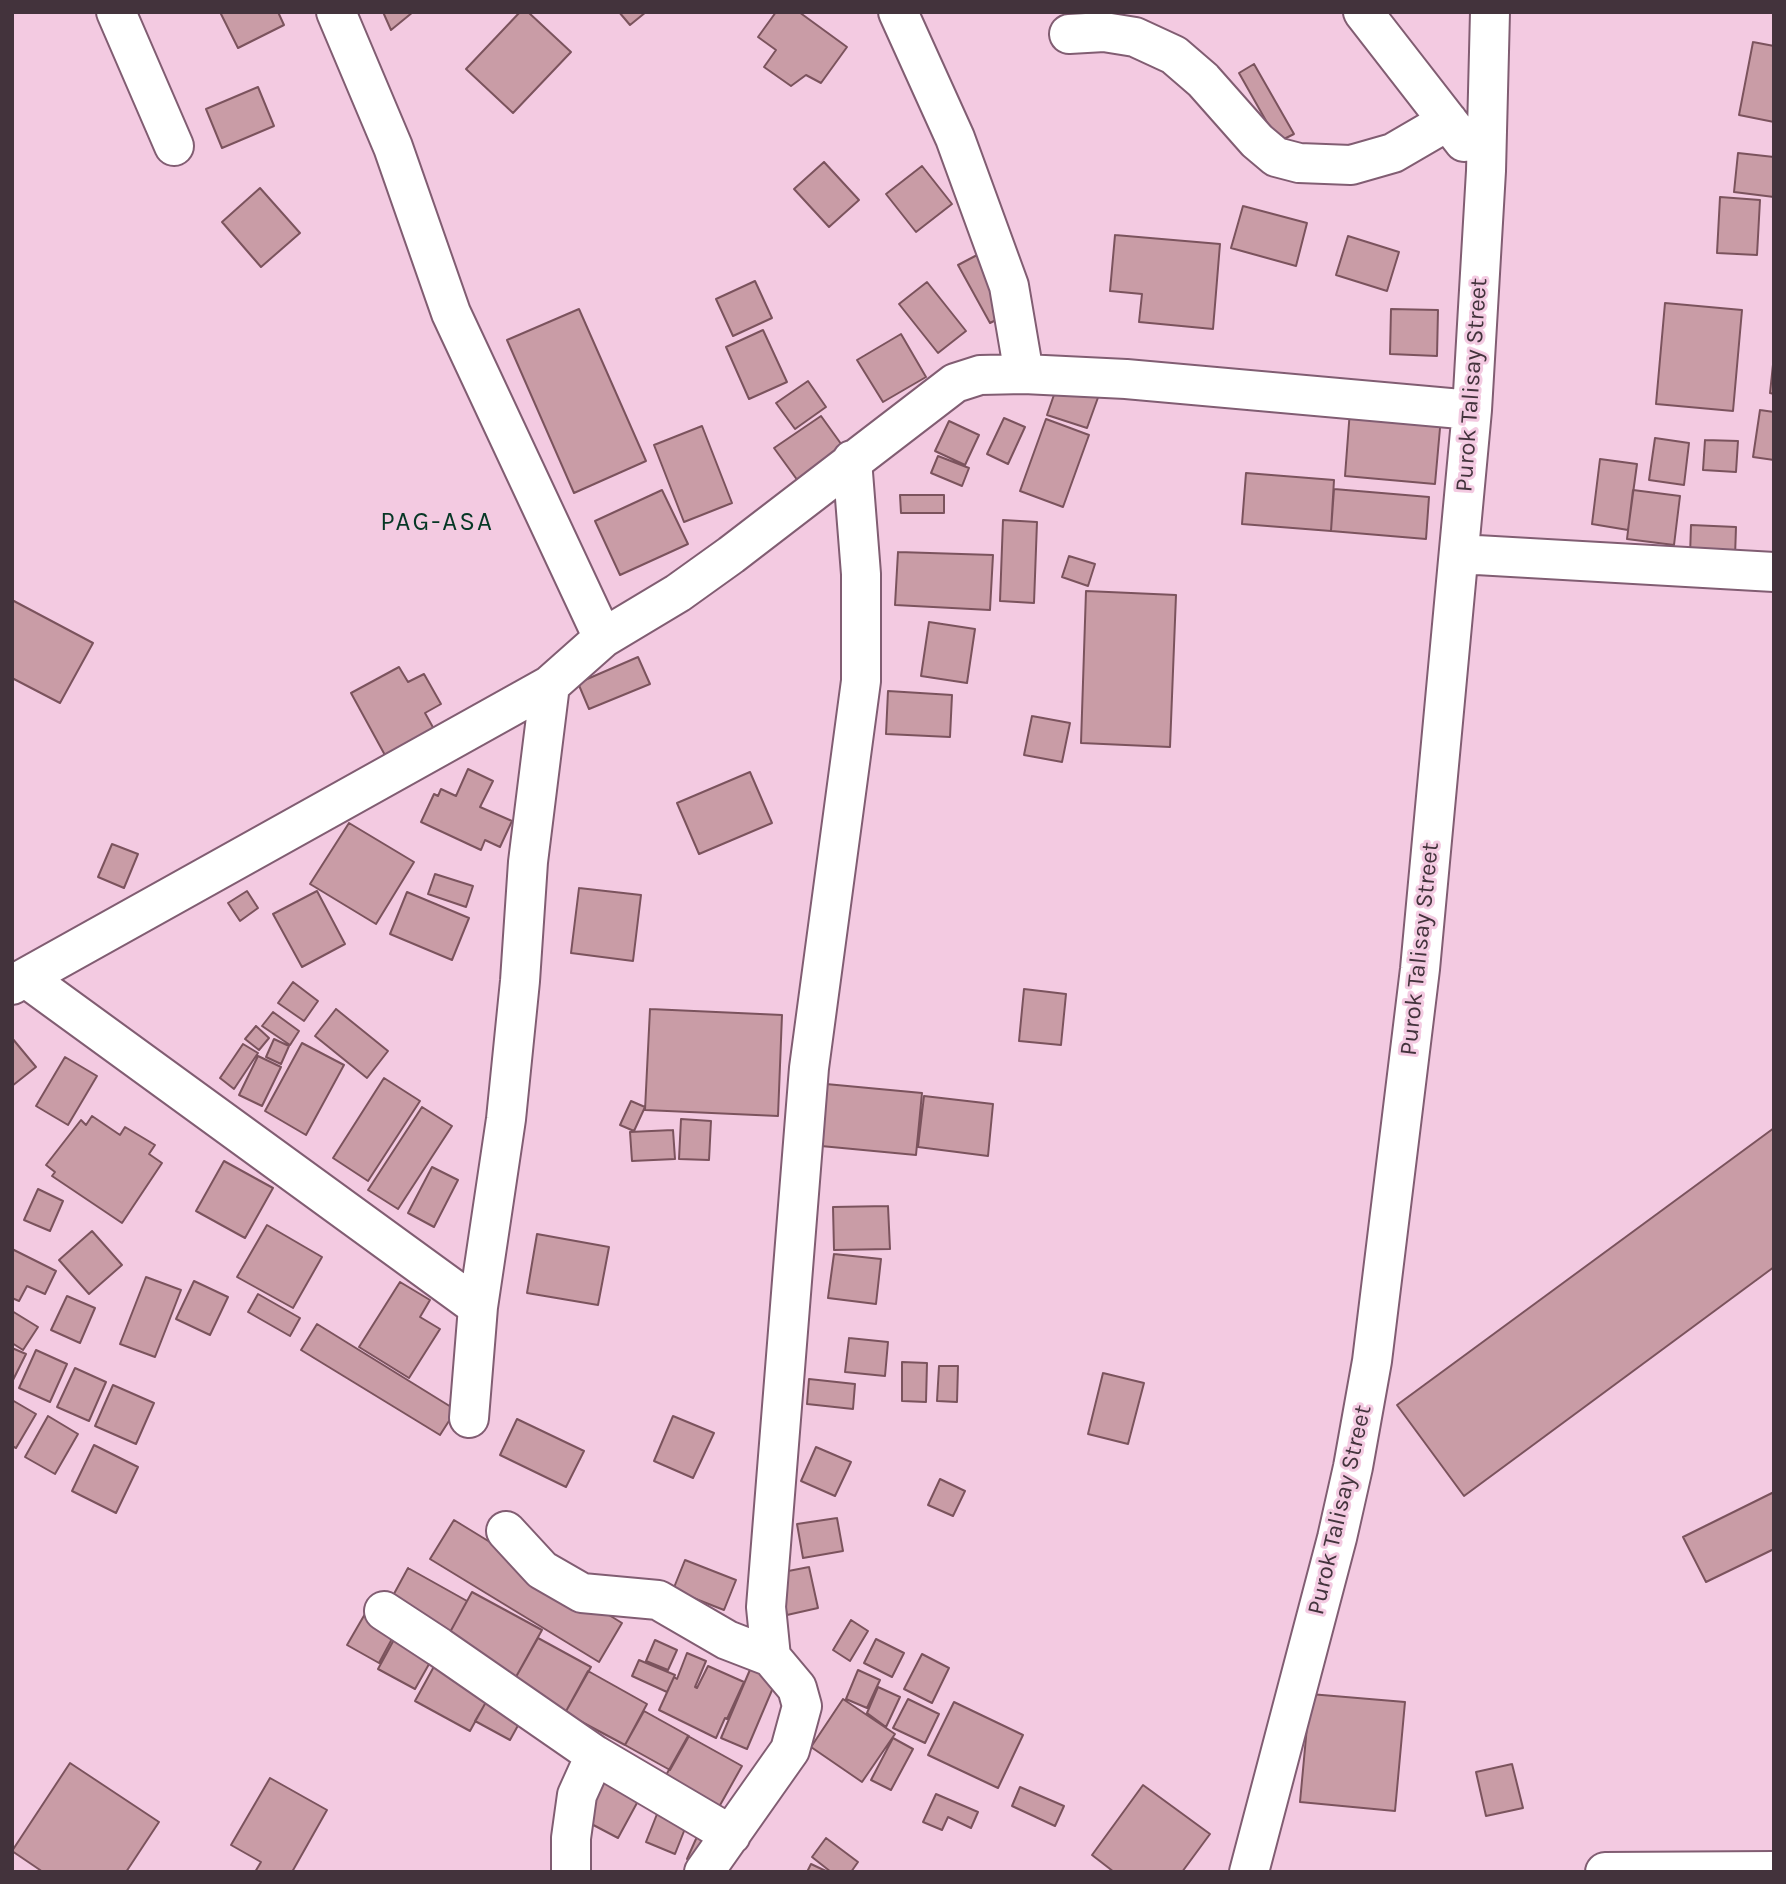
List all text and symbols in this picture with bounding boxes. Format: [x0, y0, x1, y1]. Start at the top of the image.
street label: Purok Talisay Street [1450, 277, 1494, 493]
district label: PAG-ASA [381, 507, 493, 539]
street label: Purok Talisay Street [1394, 841, 1446, 1057]
street label: Purok Talisay Street [1302, 1402, 1378, 1618]

